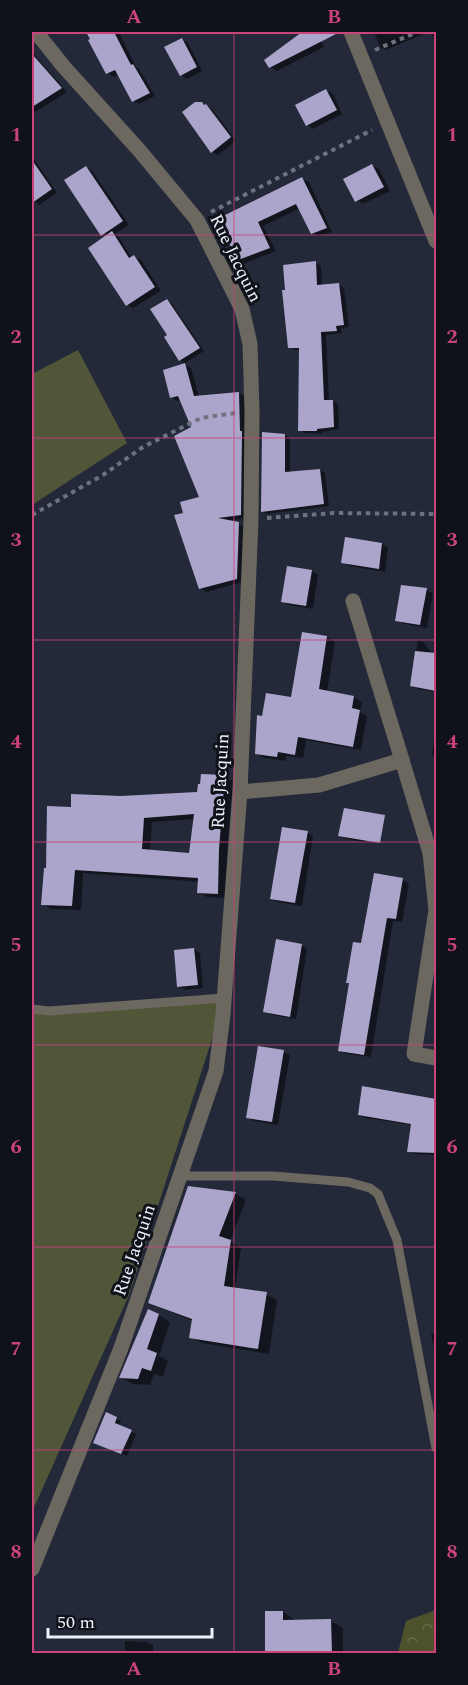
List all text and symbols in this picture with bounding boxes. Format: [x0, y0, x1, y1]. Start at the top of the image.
text: A [126, 2, 142, 32]
text: B [327, 2, 341, 32]
text: 1 [10, 120, 22, 150]
text: 1 [446, 120, 458, 150]
street label: Rue Jacquin [203, 209, 269, 307]
text: 2 [10, 322, 22, 352]
text: 2 [446, 322, 458, 352]
text: 3 [10, 525, 22, 555]
text: 3 [446, 525, 458, 555]
text: 4 [10, 727, 22, 757]
text: 4 [446, 727, 458, 757]
street label: Rue Jacquin [205, 733, 236, 829]
text: 5 [10, 930, 22, 960]
text: 5 [446, 930, 458, 960]
text: 6 [10, 1132, 22, 1162]
text: 6 [446, 1132, 458, 1162]
street label: Rue Jacquin [106, 1201, 163, 1300]
text: 7 [10, 1334, 22, 1364]
text: 7 [446, 1334, 458, 1364]
text: 8 [10, 1537, 22, 1567]
text: 8 [446, 1537, 458, 1567]
scale bar [48, 1601, 212, 1639]
text: 50 m [57, 1609, 95, 1636]
text: A [126, 1654, 142, 1684]
text: B [327, 1654, 341, 1684]

